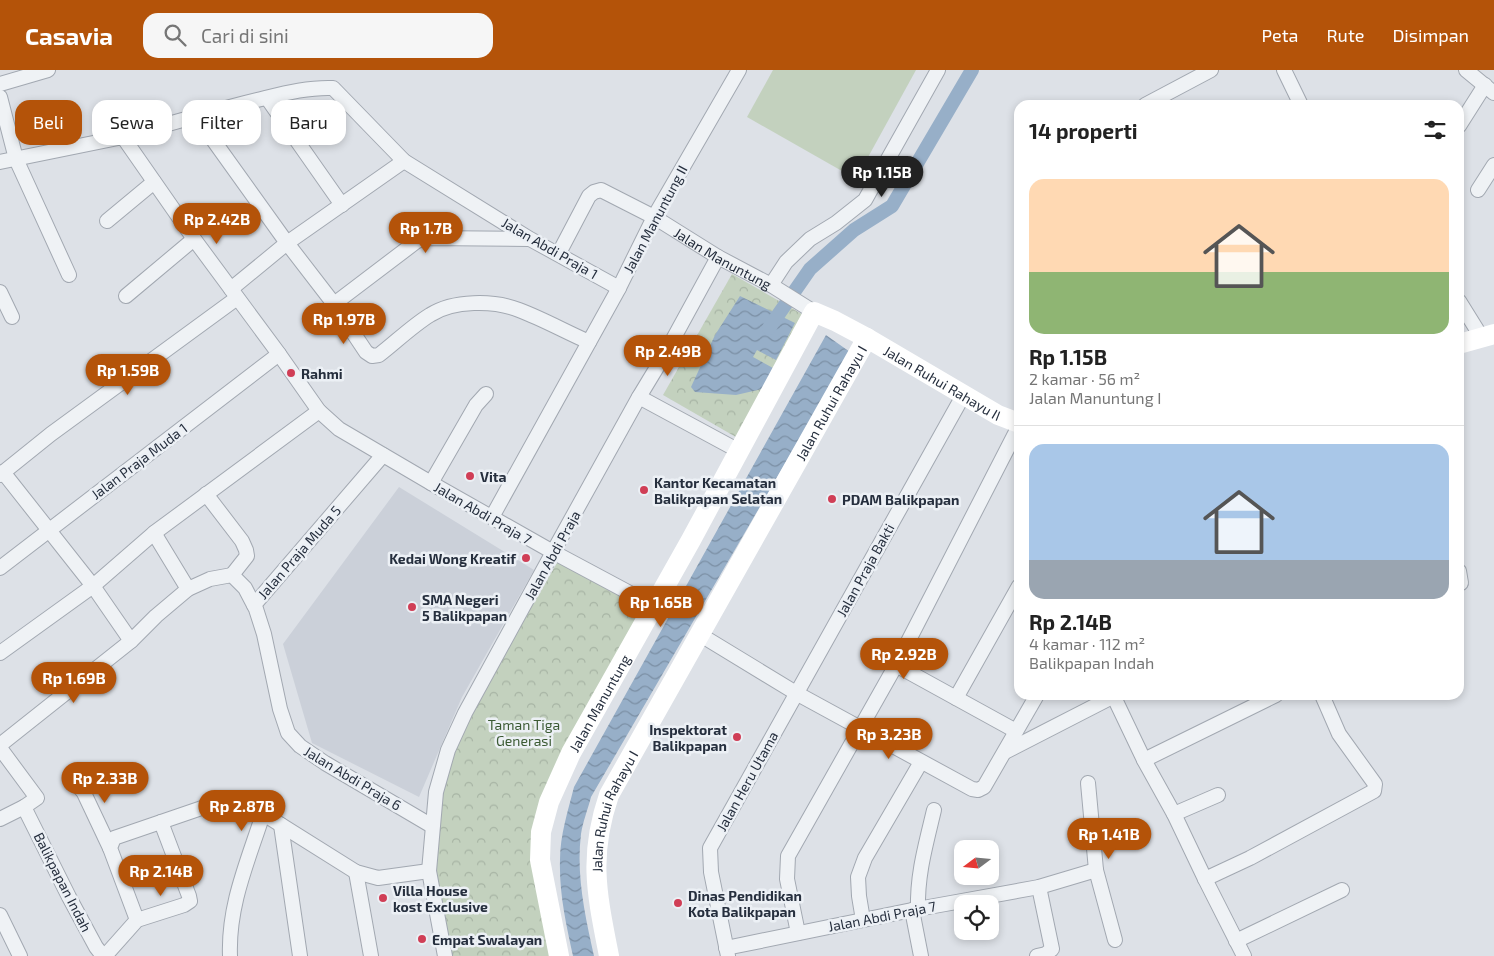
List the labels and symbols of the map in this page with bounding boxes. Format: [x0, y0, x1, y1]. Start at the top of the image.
pin: Rp 1.15B [830, 156, 934, 198]
street label: Jalan Manuntung II [619, 162, 691, 276]
pin: Rp 2.42B [165, 202, 269, 245]
pin: Rp 1.7B [380, 212, 472, 254]
street label: Jalan Abdi Praja 1 [499, 214, 601, 282]
street label: Jalan Manuntung [671, 224, 775, 292]
pin: Rp 1.97B [292, 302, 396, 345]
pin: Rp 2.49B [616, 334, 720, 377]
street label: Jalan Ruhui Rahayu II [881, 341, 1003, 424]
street label: Jalan Ruhui Rahayu I [791, 342, 870, 463]
pin: Rp 1.59B [76, 354, 180, 396]
place label: Rahmi [301, 365, 343, 382]
marker: Rahmi [285, 367, 297, 379]
street label: Jalan Praja Muda 1 [88, 419, 190, 503]
place label: Vita [480, 468, 507, 485]
marker: Vita [464, 470, 476, 482]
place label: Kantor Kecamatan Balikpapan Selatan [654, 474, 782, 507]
street label: Jalan Abdi Praja 7 [431, 478, 535, 548]
marker: Kantor Kecamatan Balikpapan Selatan [638, 484, 650, 496]
place label: PDAM Balikpapan [842, 491, 960, 508]
marker: PDAM Balikpapan [826, 493, 838, 505]
street label: Jalan Praja Muda 5 [254, 502, 344, 602]
street label: Jalan Abdi Praja [521, 507, 583, 603]
street label: Jalan Praja Bakti [832, 521, 898, 619]
place label: Kedai Wong Kreatif [389, 550, 516, 567]
marker: Kedai Wong Kreatif [520, 552, 532, 564]
pin: Rp 1.65B [609, 586, 713, 628]
place label: SMA Negeri 5 Balikpapan [422, 591, 507, 624]
marker: SMA Negeri 5 Balikpapan [406, 601, 418, 613]
pin: Rp 2.92B [852, 638, 956, 680]
street label: Jalan Manuntung [565, 651, 633, 755]
pin: Rp 1.69B [22, 662, 126, 704]
park label: Taman Tiga Generasi [488, 716, 560, 749]
pin: Rp 3.23B [837, 718, 941, 760]
place label: Inspektorat Balikpapan [649, 721, 727, 754]
street label: Jalan Heru Utama [713, 728, 781, 834]
marker: Inspektorat Balikpapan [731, 731, 743, 743]
street label: Jalan Abdi Praja 6 [301, 742, 405, 814]
street label: Jalan Ruhui Rahayu I [588, 747, 641, 873]
pin: Rp 2.33B [53, 762, 157, 804]
pin: Rp 2.87B [190, 790, 294, 832]
pin: Rp 1.41B [1057, 818, 1161, 860]
street label: Balikpapan Indah [31, 829, 95, 935]
north arrow [954, 840, 999, 885]
pin: Rp 2.14B [109, 854, 213, 897]
place label: Villa House kost Exclusive [393, 882, 488, 915]
place label: Dinas Pendidikan Kota Balikpapan [688, 887, 802, 920]
marker: Villa House kost Exclusive [377, 892, 389, 904]
marker: Dinas Pendidikan Kota Balikpapan [672, 897, 684, 909]
street label: Jalan Abdi Praja 7 [827, 897, 937, 935]
place label: Empat Swalayan [432, 931, 542, 948]
marker: Empat Swalayan [416, 933, 428, 945]

